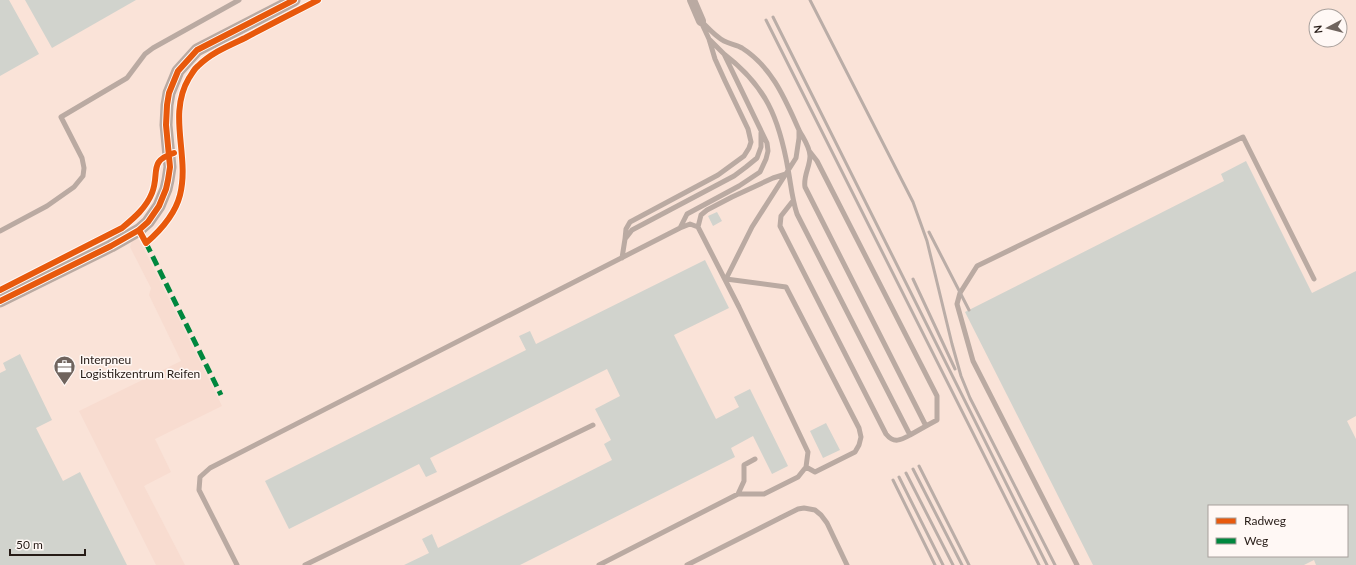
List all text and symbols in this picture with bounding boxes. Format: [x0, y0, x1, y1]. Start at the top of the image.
north arrow [1308, 8, 1348, 48]
text: N [1311, 24, 1325, 34]
place label: Interpneu Logistikzentrum Reifen [80, 352, 200, 381]
office icon: Interpneu Logistikzentrum Reifen [52, 353, 78, 386]
legend [1208, 505, 1348, 557]
text: Radweg [1244, 513, 1286, 528]
scale bar [10, 531, 85, 557]
text: Weg [1244, 533, 1268, 548]
text: 50 m [16, 537, 43, 552]

